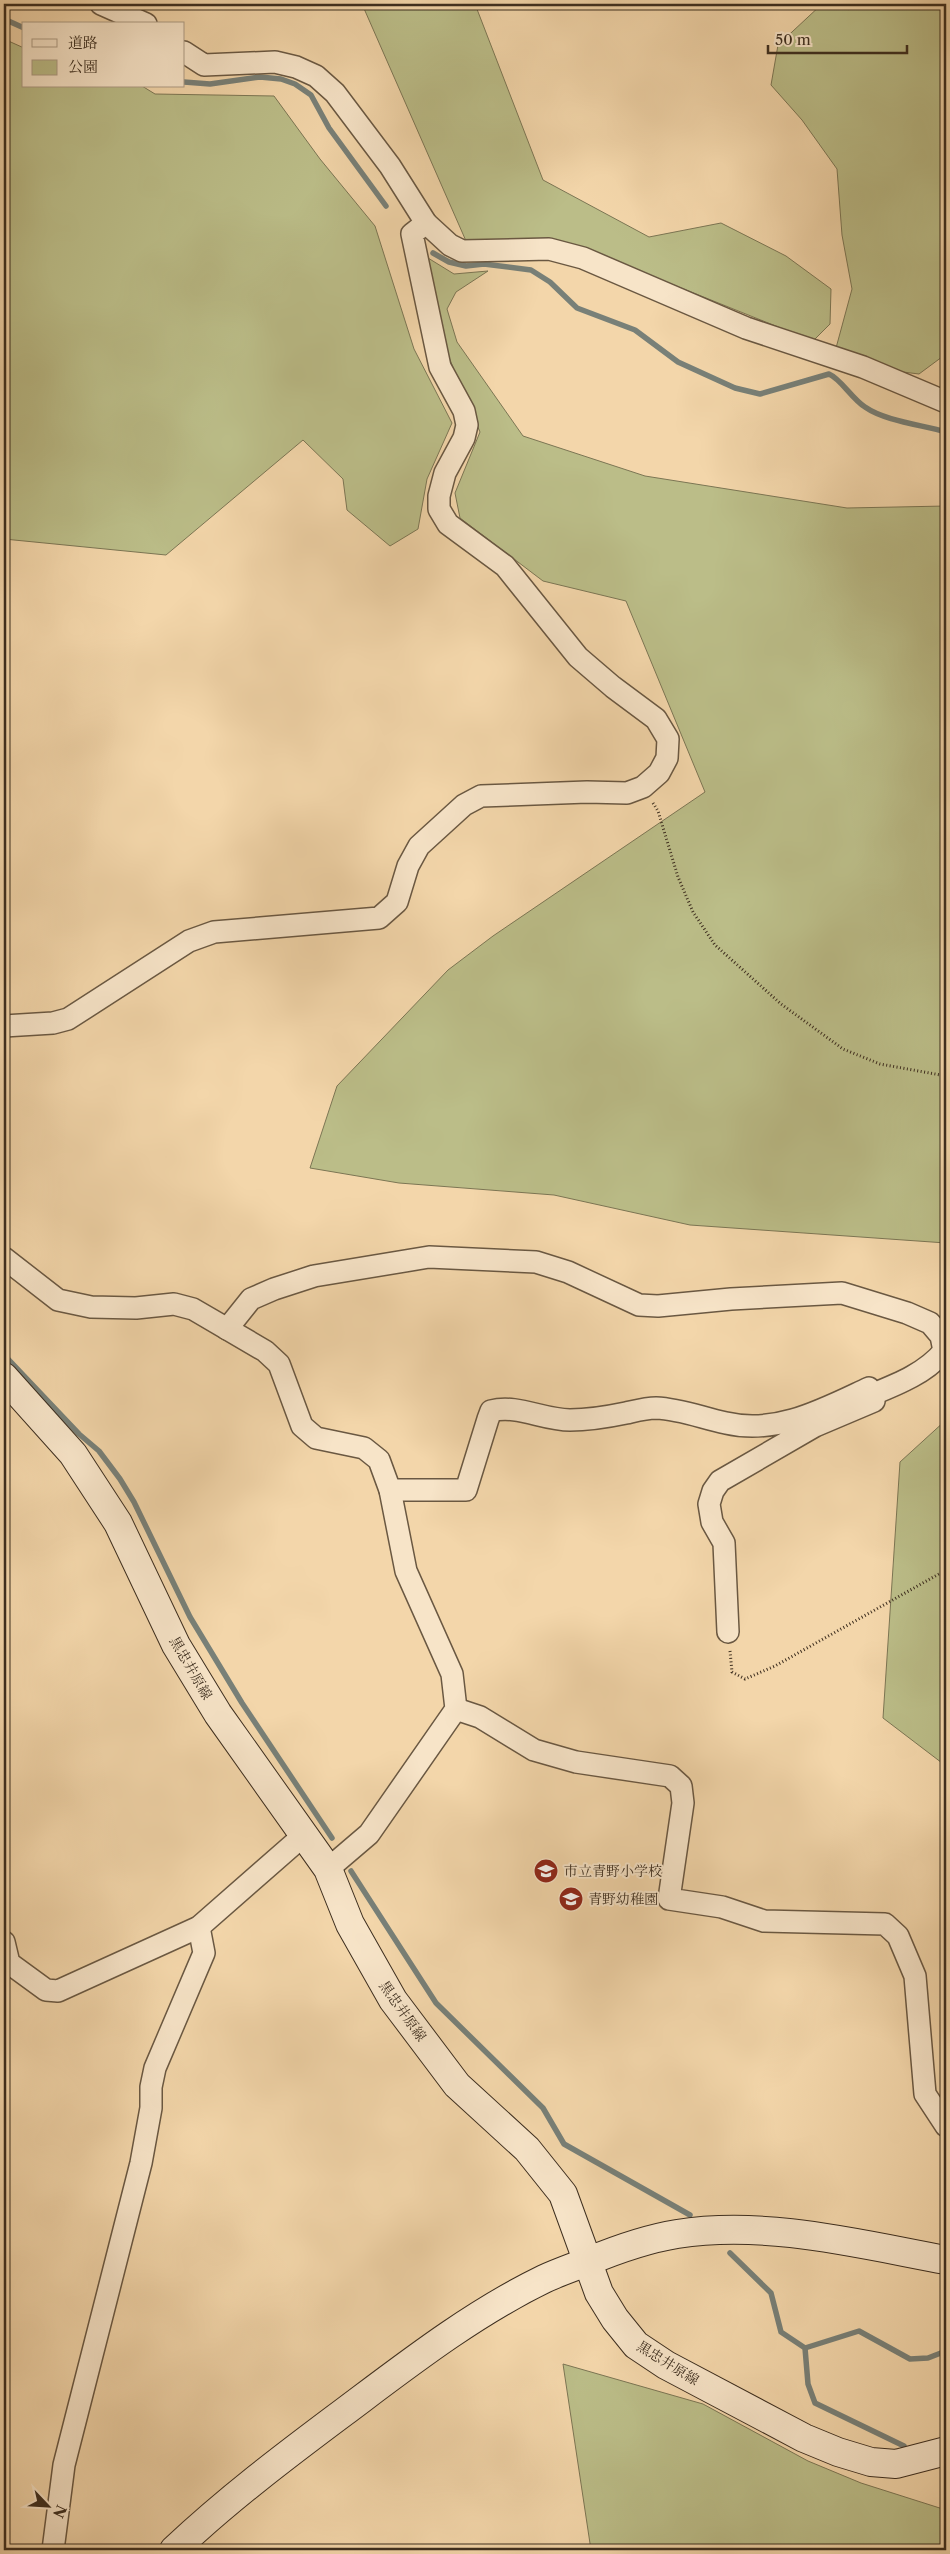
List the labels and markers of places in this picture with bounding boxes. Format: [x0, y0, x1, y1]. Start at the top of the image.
school or university icon: 市立青野小学校 [533, 1858, 559, 1884]
place label: 市立青野小学校 [564, 1862, 662, 1880]
school or university icon: 青野幼稚園 [558, 1886, 584, 1912]
place label: 青野幼稚園 [588, 1890, 658, 1908]

